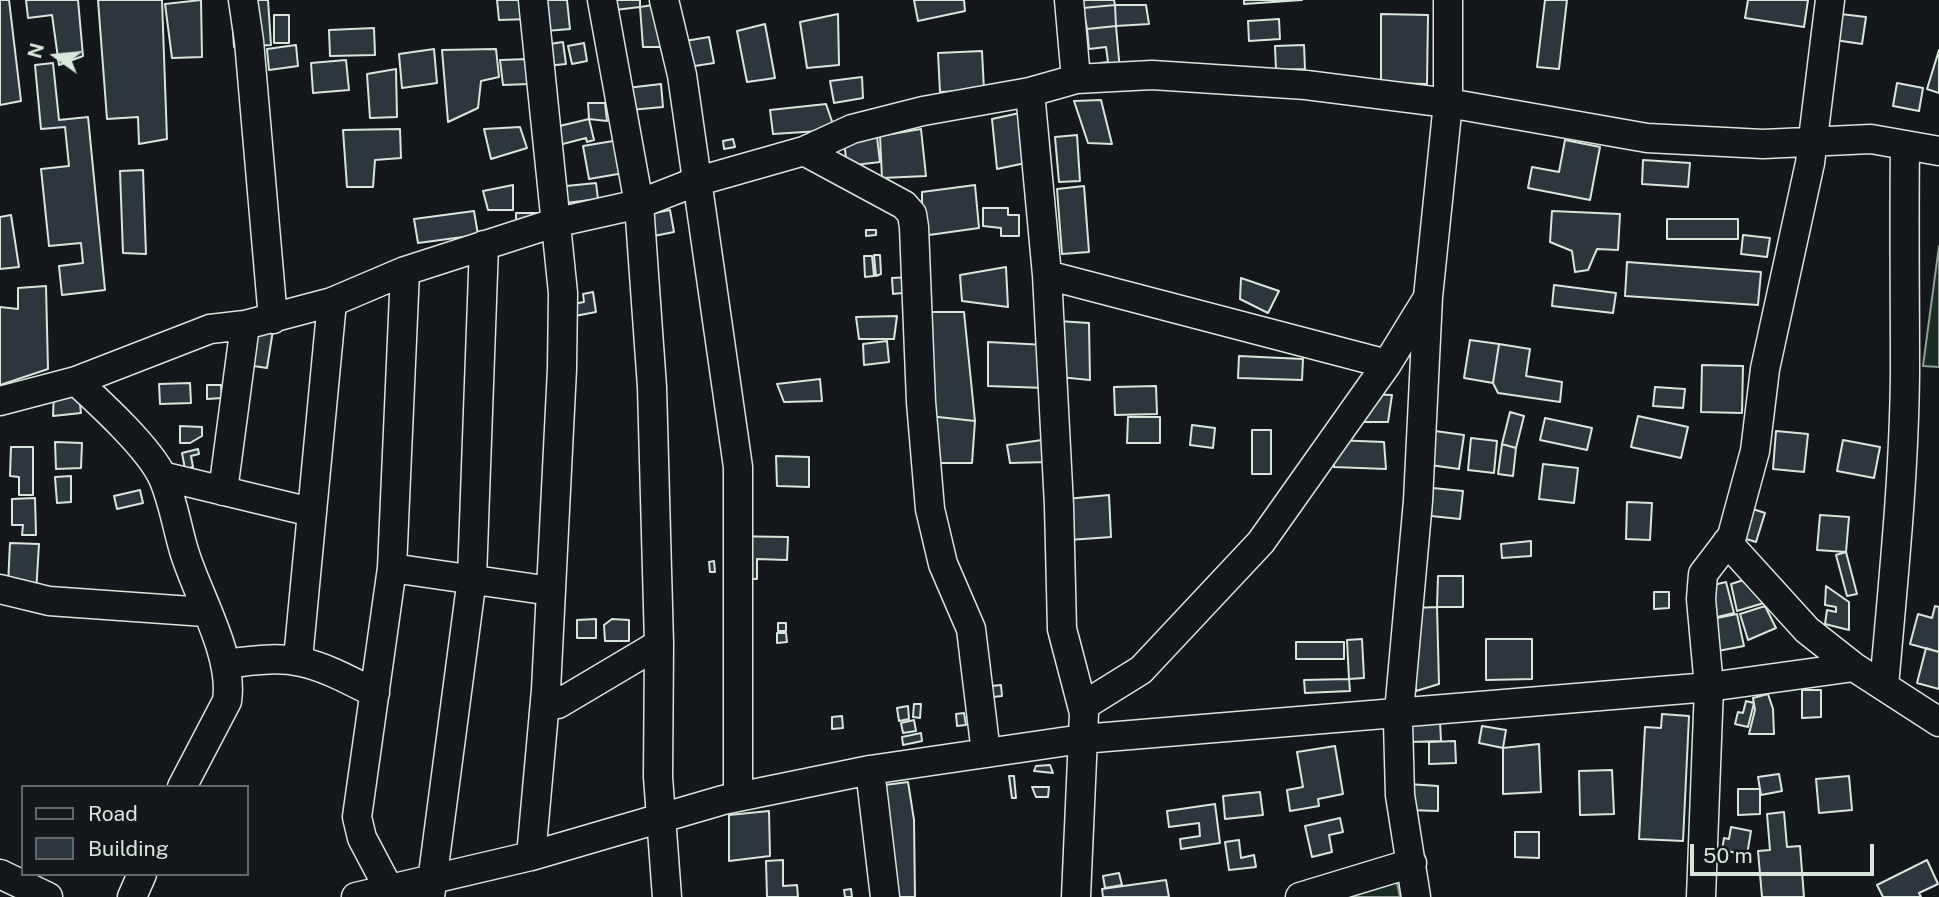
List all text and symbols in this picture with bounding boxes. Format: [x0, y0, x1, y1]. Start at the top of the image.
north arrow [21, 21, 91, 91]
text: N [23, 41, 48, 61]
legend [21, 785, 248, 876]
text: Road [88, 801, 138, 826]
scale bar [1694, 830, 1878, 874]
text: Building [88, 836, 169, 861]
text: 50 m [1703, 843, 1753, 868]

